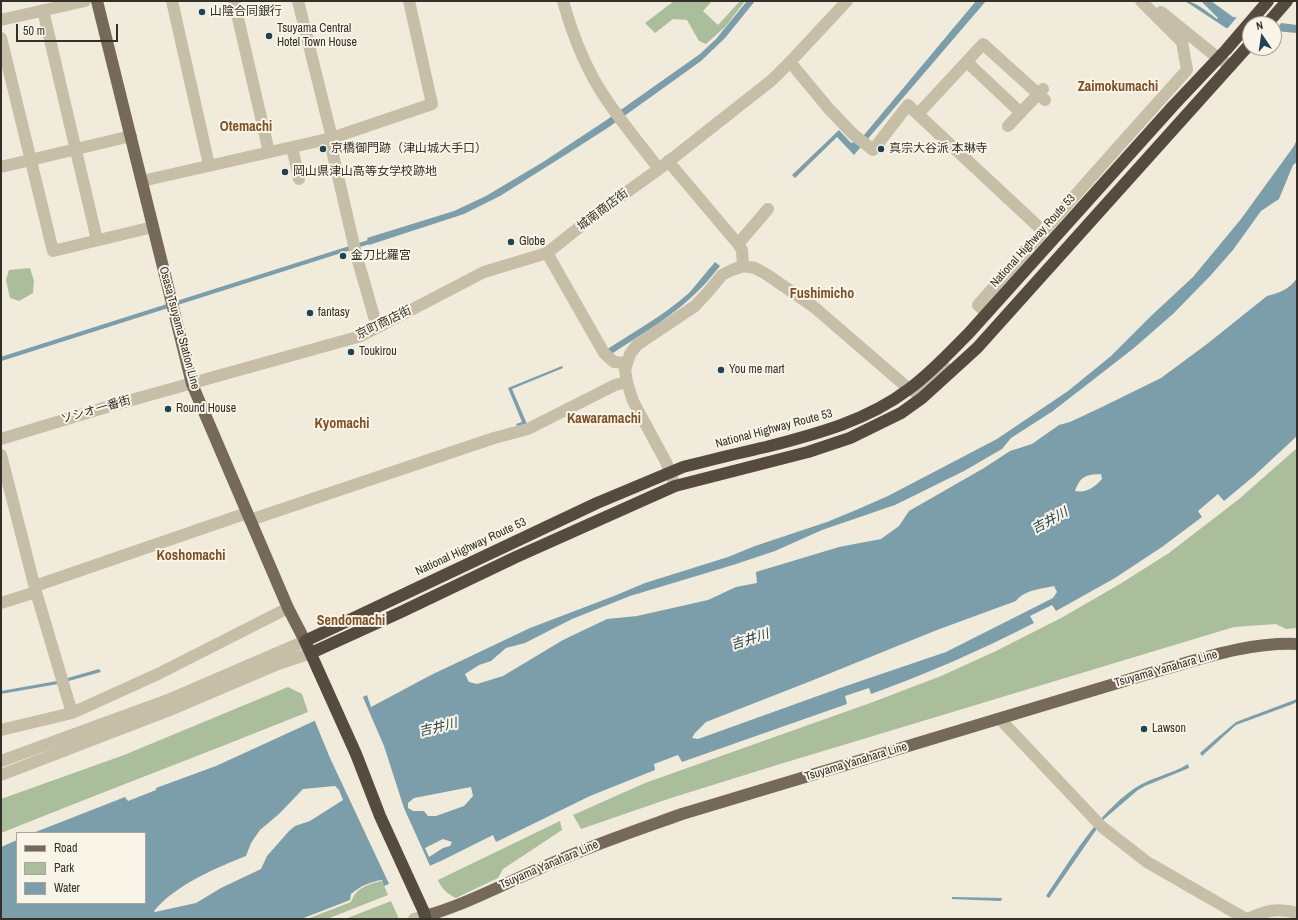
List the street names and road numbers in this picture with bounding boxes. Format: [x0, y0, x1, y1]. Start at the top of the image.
street label: 城南商店街 [575, 186, 631, 234]
street label: National Highway Route 53 [987, 191, 1079, 291]
street label: Osasa Tsuyama Station Line [156, 265, 202, 391]
street label: 京町商店街 [354, 303, 414, 343]
street label: ソシオ一番街 [59, 393, 133, 427]
street label: National Highway Route 53 [714, 406, 834, 452]
street label: National Highway Route 53 [413, 515, 529, 579]
street label: Tsuyama Yanahara Line [1113, 647, 1219, 691]
street label: Tsuyama Yanahara Line [803, 740, 909, 784]
street label: Tsuyama Yanahara Line [497, 838, 601, 892]

